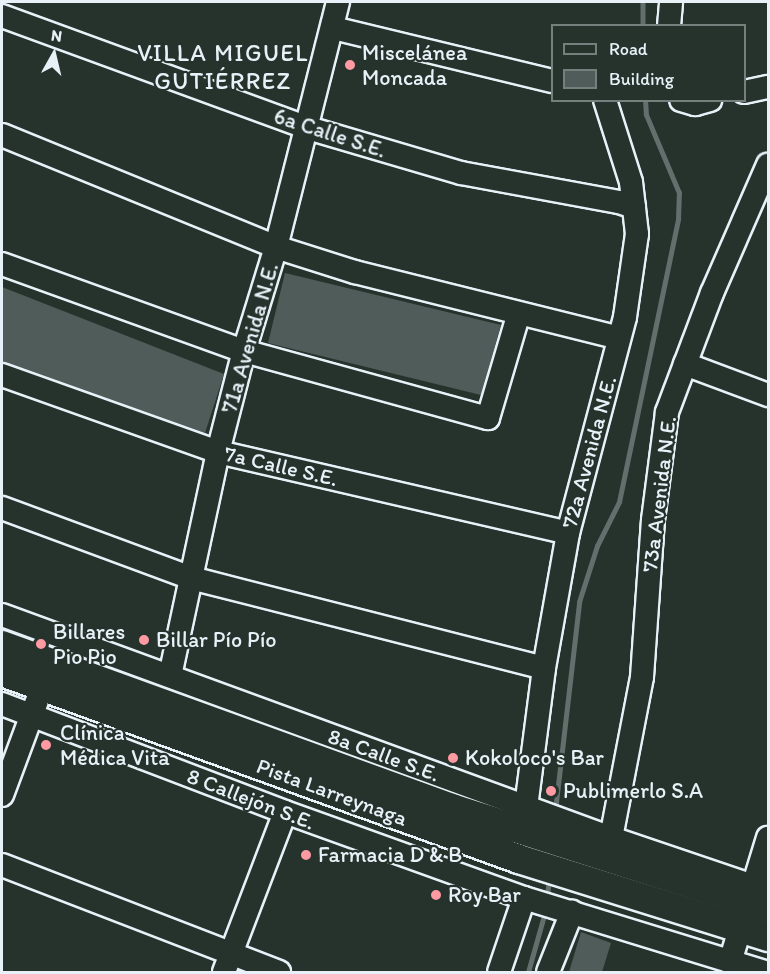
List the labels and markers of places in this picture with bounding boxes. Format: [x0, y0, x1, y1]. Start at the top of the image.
place label: Miscelánea Moncada [362, 39, 467, 90]
marker: Miscelánea Moncada [343, 58, 357, 72]
place label: Billares Pio Pio [53, 618, 125, 670]
place label: Billar Pío Pío [156, 627, 277, 653]
marker: Billar Pío Pío [137, 633, 151, 647]
marker: Billares Pio Pio [34, 637, 48, 651]
place label: Clínica Médica Vita [60, 719, 169, 770]
marker: Clínica Médica Vita [37, 736, 55, 754]
place label: Kokoloco's Bar [465, 745, 605, 771]
marker: Kokoloco's Bar [446, 751, 460, 765]
place label: Publimerlo S.A [563, 778, 703, 804]
marker: Publimerlo S.A [544, 784, 558, 798]
place label: Farmacia D & B [318, 842, 462, 868]
marker: Farmacia D & B [299, 848, 313, 862]
place label: Roy Bar [448, 882, 522, 908]
marker: Roy Bar [429, 888, 443, 902]

